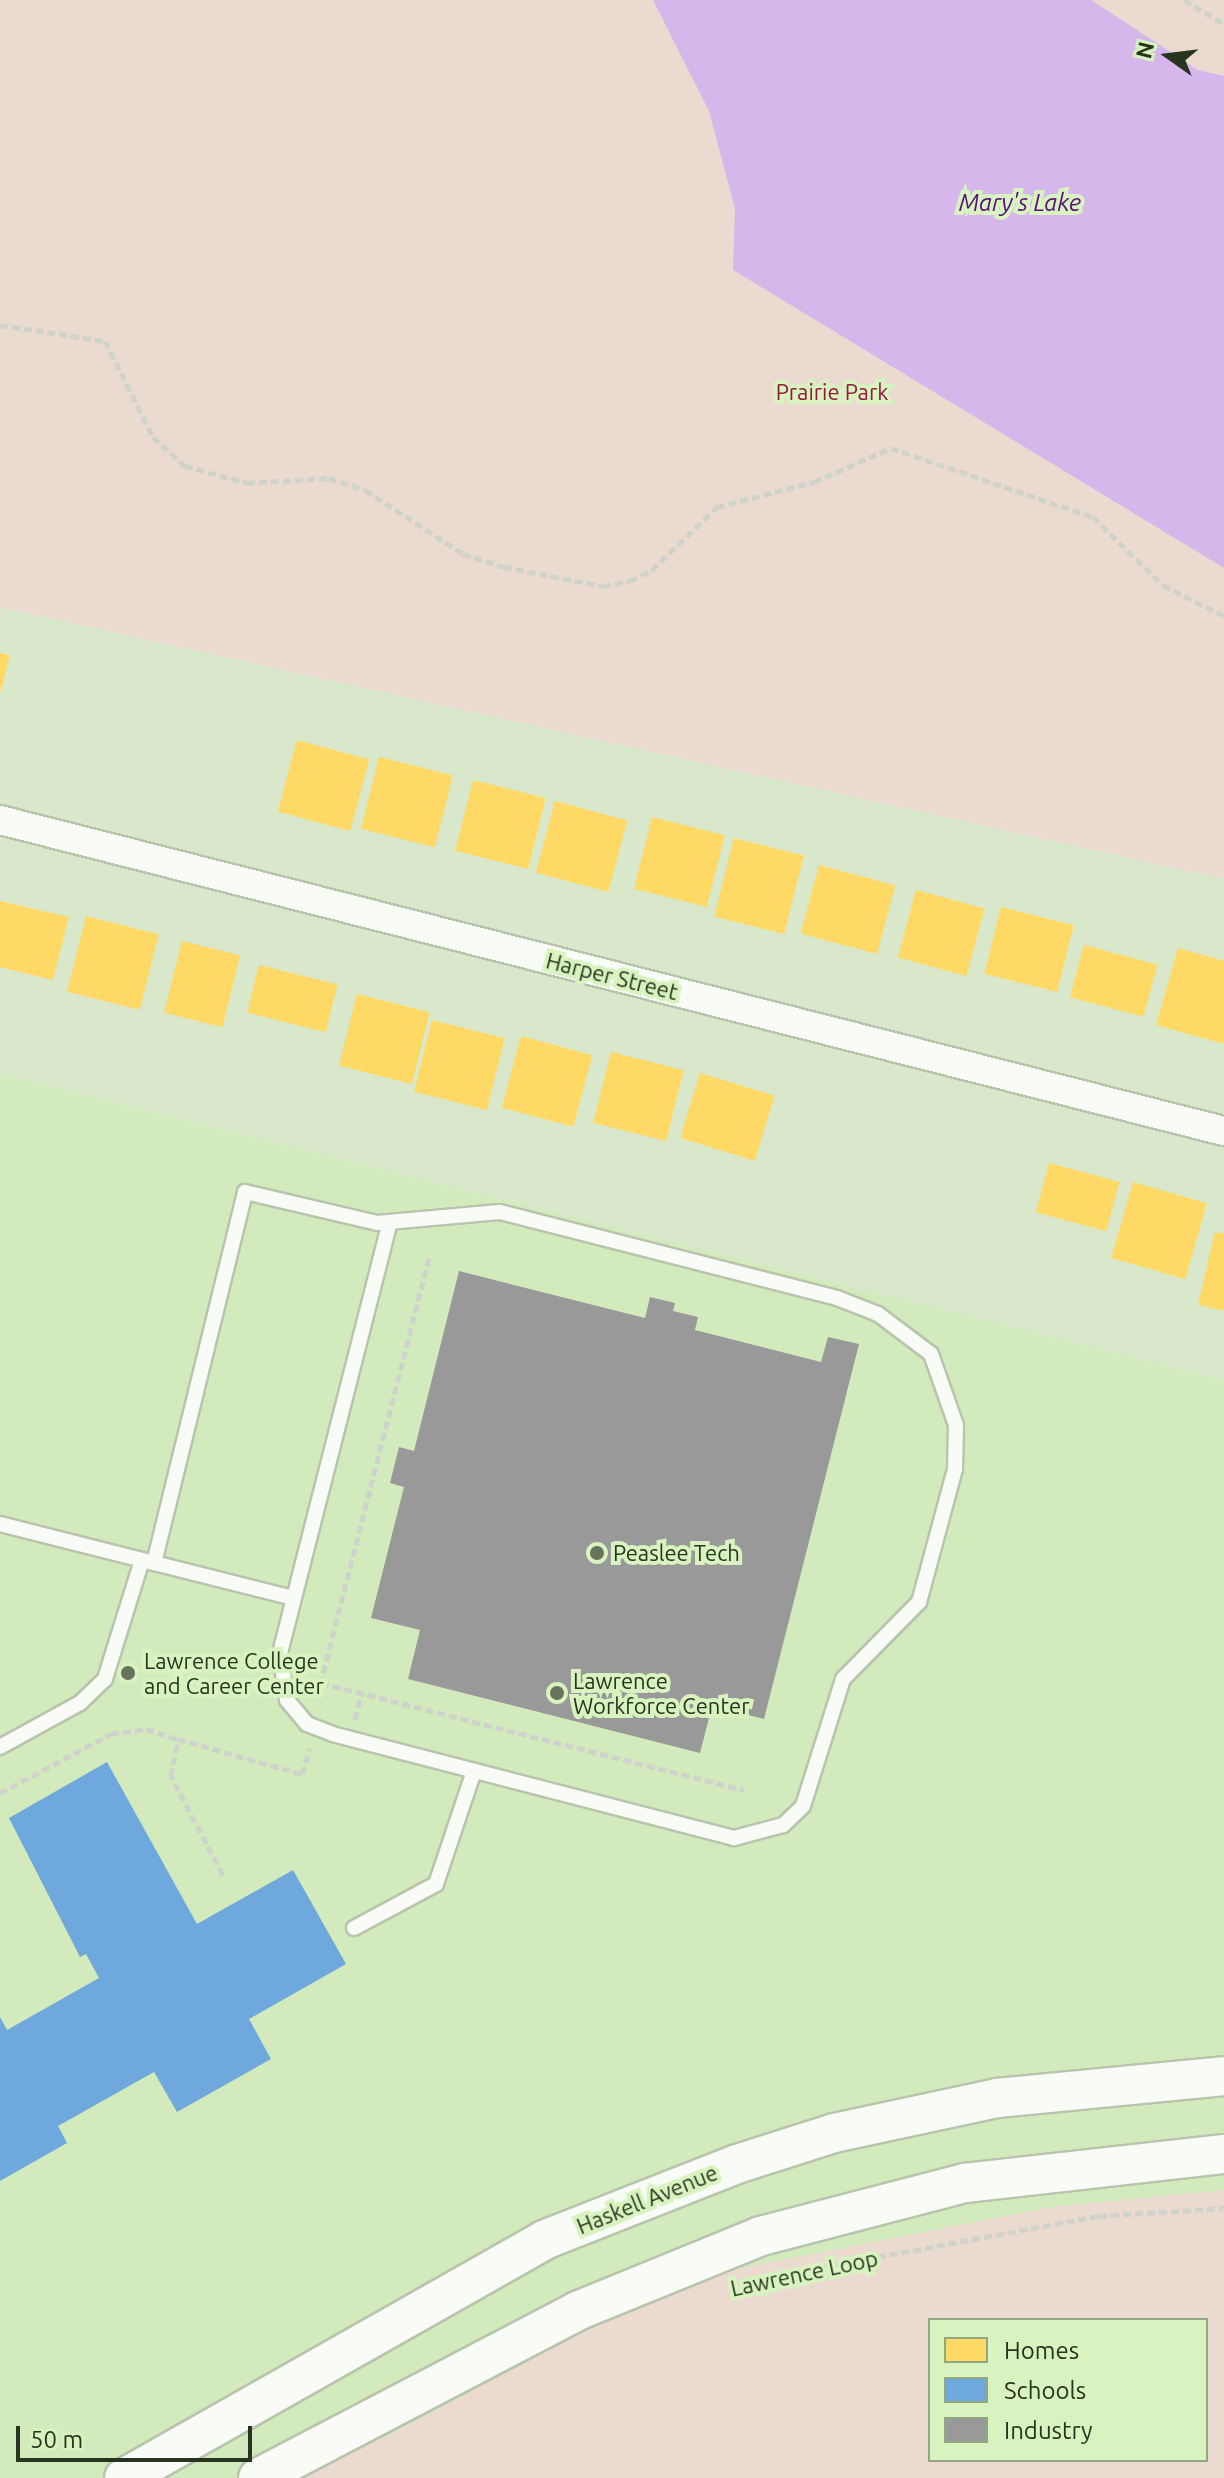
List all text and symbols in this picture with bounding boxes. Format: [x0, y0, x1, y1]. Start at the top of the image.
north arrow [1128, 16, 1208, 96]
text: N [1130, 39, 1158, 61]
water label: Mary's Lake [959, 189, 1081, 217]
park label: Prairie Park [776, 379, 888, 405]
street label: Harper Street [543, 947, 681, 1005]
place label: Peaslee Tech [613, 1540, 740, 1566]
marker: Peaslee Tech [588, 1544, 606, 1562]
place label: Lawrence College and Career Center [144, 1647, 324, 1698]
marker: Lawrence College and Career Center [119, 1664, 137, 1682]
place label: Lawrence Workforce Center [573, 1667, 749, 1718]
marker: Lawrence Workforce Center [548, 1684, 566, 1702]
street label: Haskell Avenue [573, 2159, 721, 2239]
street label: Lawrence Loop [728, 2245, 880, 2301]
legend [928, 2318, 1208, 2462]
text: Homes [1004, 2337, 1079, 2364]
text: Schools [1004, 2377, 1086, 2404]
scale bar [20, 2410, 256, 2460]
text: Industry [1004, 2417, 1093, 2444]
text: 50 m [30, 2426, 83, 2453]

